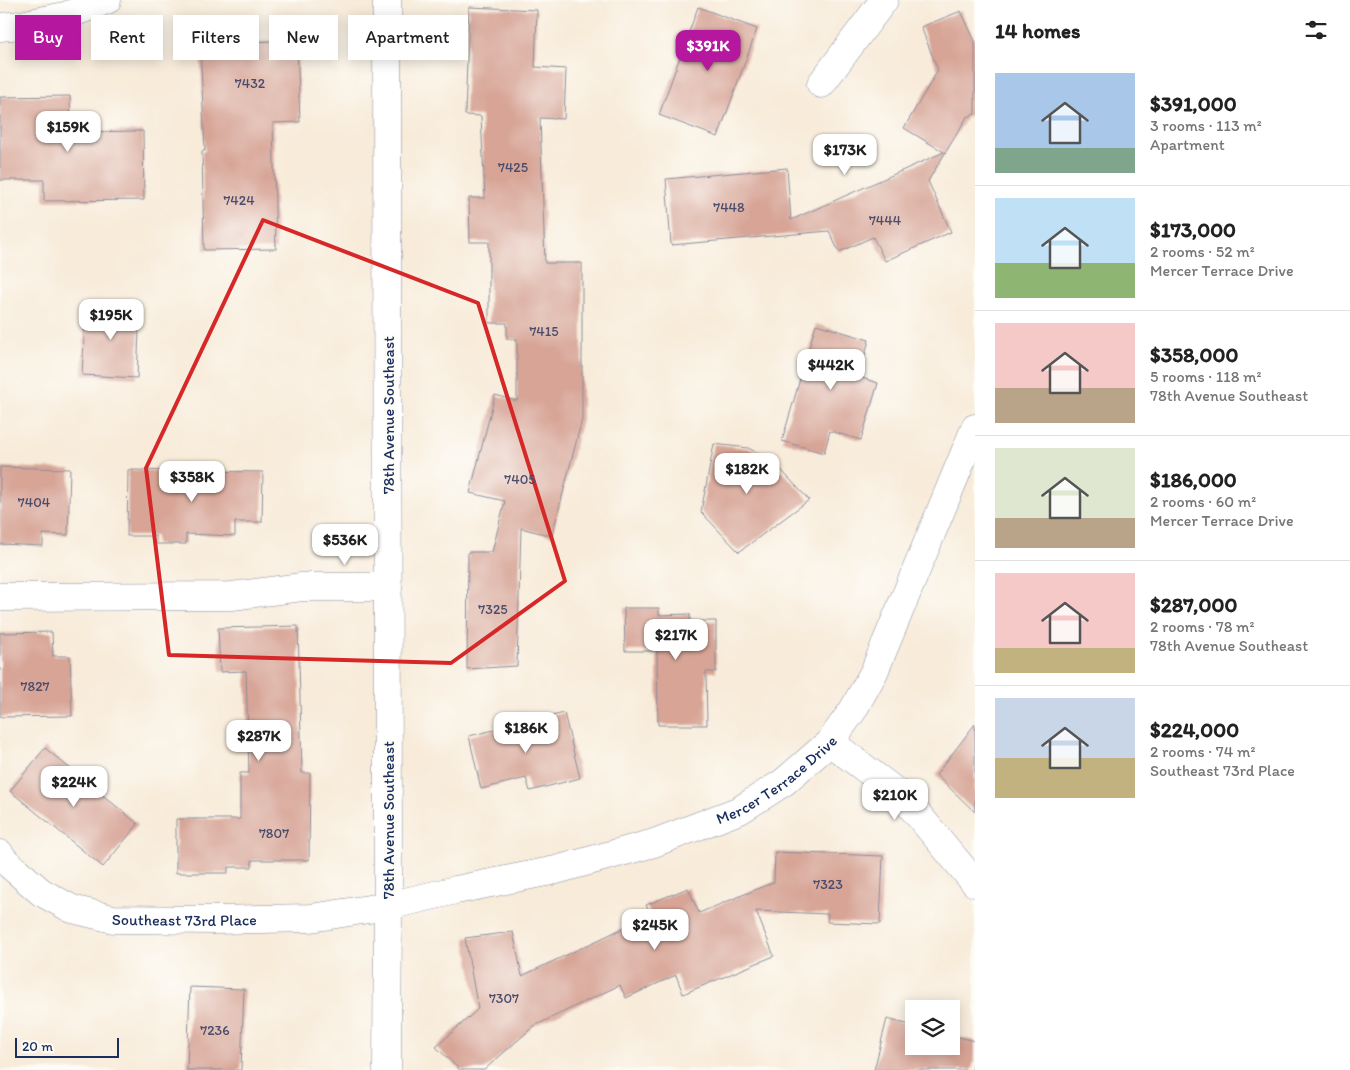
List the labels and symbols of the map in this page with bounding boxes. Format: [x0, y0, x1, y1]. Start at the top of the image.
pin: $391K [673, 30, 743, 72]
house number: 7432 [235, 75, 266, 92]
pin: $159K [33, 110, 103, 153]
pin: $173K [810, 134, 880, 176]
house number: 7425 [498, 159, 528, 176]
house number: 7424 [223, 192, 255, 209]
house number: 7448 [713, 199, 745, 216]
house number: 7444 [869, 212, 902, 229]
pin: $195K [76, 298, 146, 341]
house number: 7415 [529, 323, 559, 340]
street label: 78th Avenue Southeast [379, 336, 398, 494]
pin: $442K [796, 348, 866, 391]
pin: $182K [712, 452, 782, 495]
pin: $358K [157, 460, 227, 503]
house number: 7405 [504, 471, 536, 488]
house number: 7404 [18, 494, 51, 511]
pin: $536K [310, 524, 380, 566]
house number: 7325 [478, 601, 508, 618]
pin: $217K [641, 618, 711, 661]
house number: 7827 [21, 678, 50, 695]
pin: $186K [491, 712, 561, 754]
pin: $287K [224, 720, 294, 762]
street label: Mercer Terrace Drive [713, 732, 841, 828]
street label: 78th Avenue Southeast [379, 741, 398, 899]
pin: $224K [39, 766, 109, 808]
pin: $210K [860, 778, 930, 821]
house number: 7807 [259, 825, 289, 842]
house number: 7323 [813, 876, 843, 893]
pin: $245K [620, 908, 690, 951]
street label: Southeast 73rd Place [112, 909, 257, 930]
house number: 7307 [489, 990, 519, 1007]
house number: 7236 [200, 1022, 230, 1039]
scale bar [15, 1035, 119, 1058]

